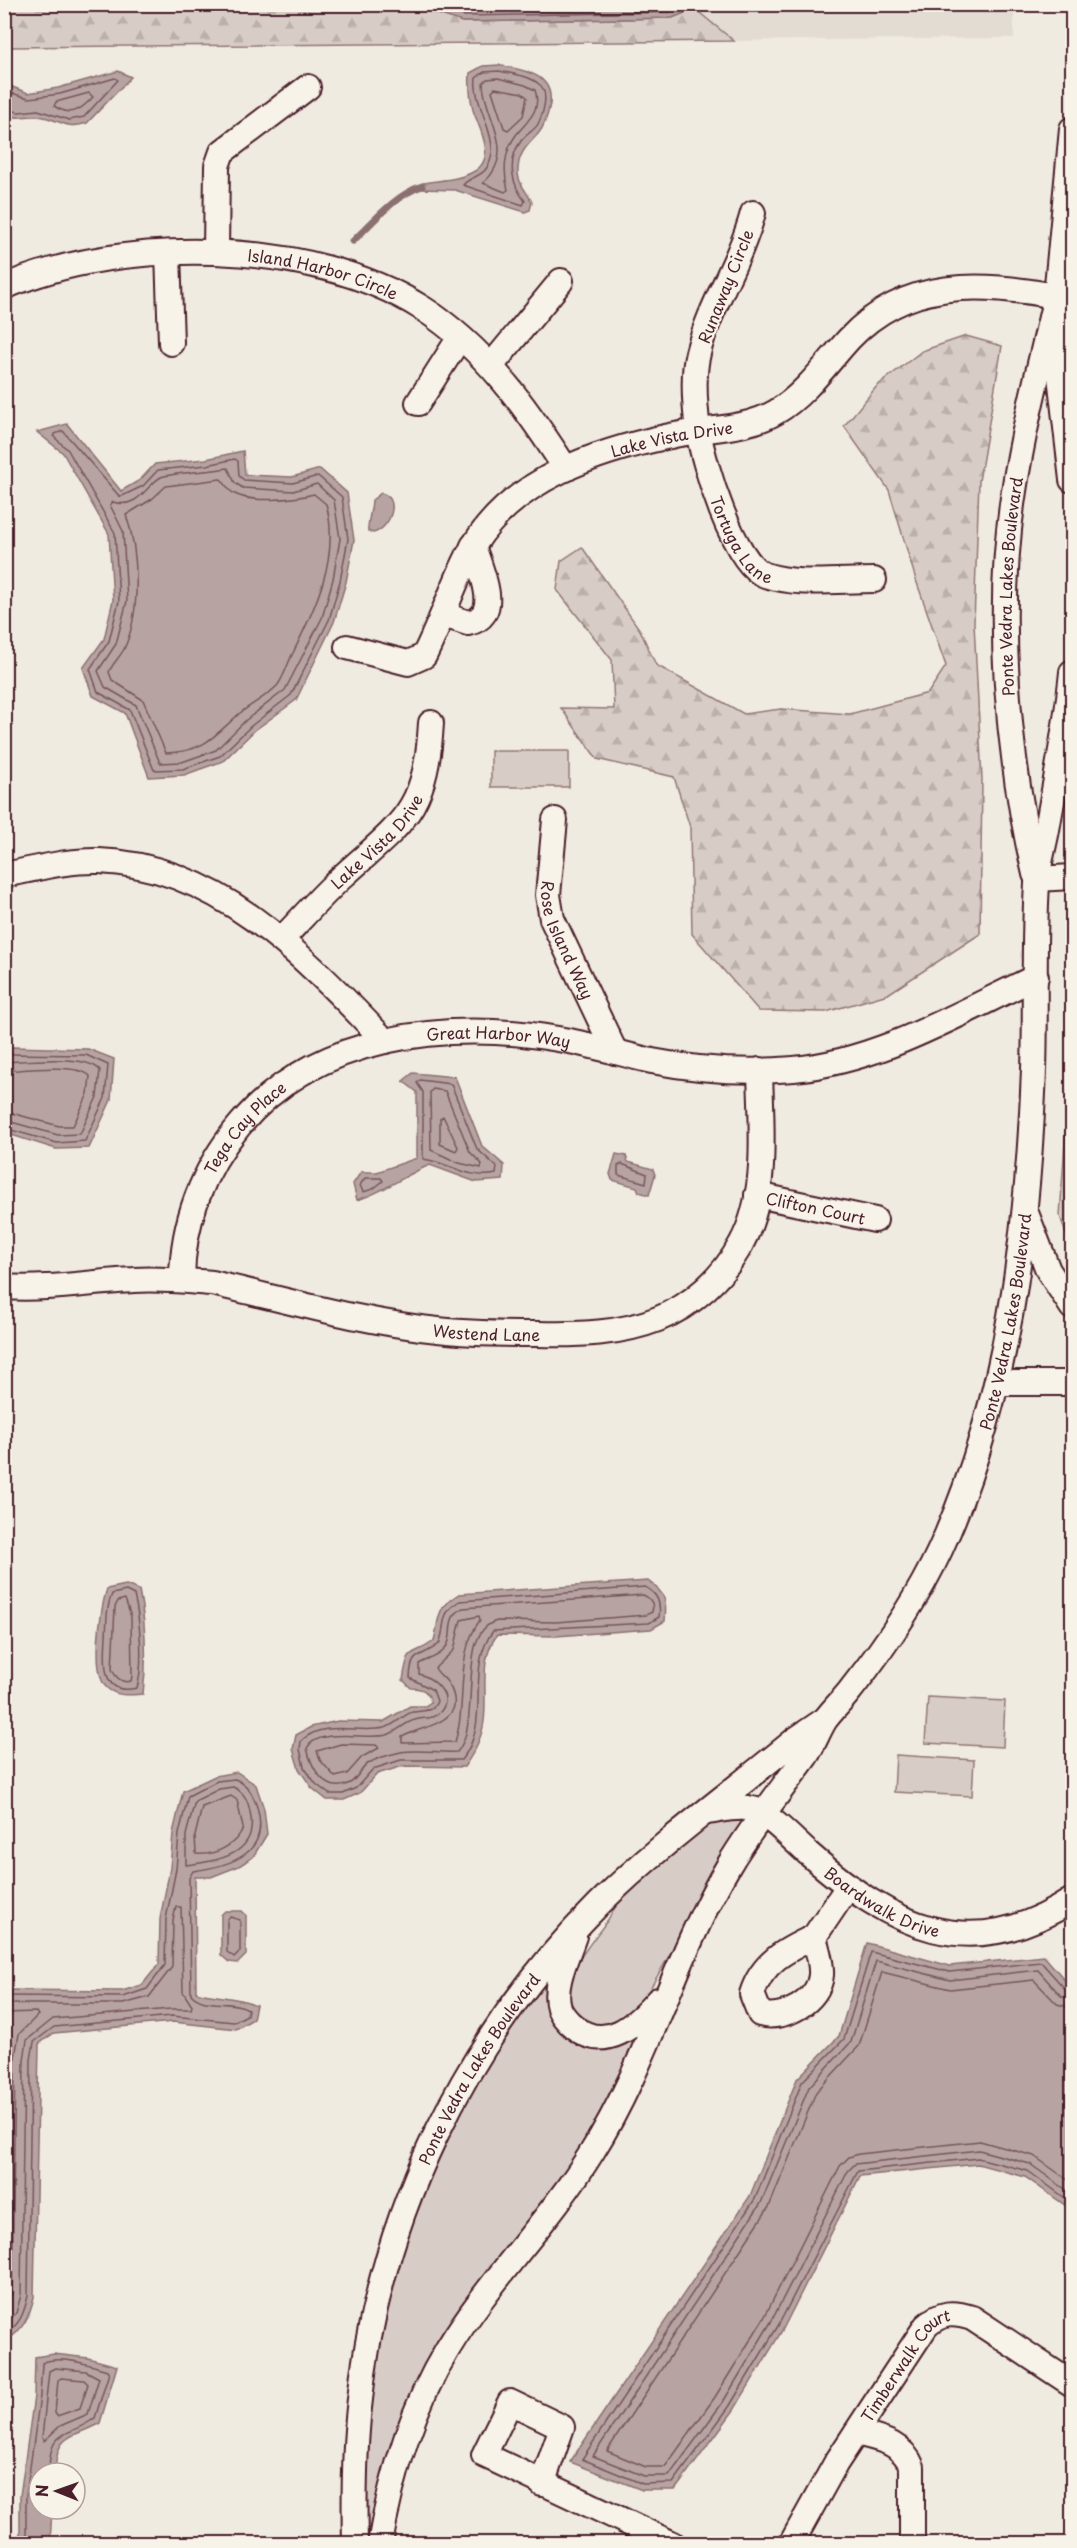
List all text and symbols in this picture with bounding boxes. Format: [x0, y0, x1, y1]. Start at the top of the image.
street label: Runaway Circle [691, 225, 759, 347]
street label: Island Harbor Circle [246, 242, 402, 305]
street label: Lake Vista Drive [607, 415, 734, 463]
street label: Ponte Vedra Lakes Boulevard [993, 475, 1028, 697]
street label: Tortuga Lane [705, 492, 776, 589]
street label: Lake Vista Drive [325, 790, 428, 894]
street label: Rose Island Way [536, 880, 600, 1003]
street label: Great Harbor Way [425, 1020, 573, 1053]
street label: Tega Cay Place [197, 1075, 291, 1178]
street label: Clifton Court [764, 1185, 868, 1230]
street label: Ponte Vedra Lakes Boulevard [973, 1212, 1036, 1433]
street label: Westend Lane [431, 1317, 540, 1346]
street label: Boardwalk Drive [820, 1860, 942, 1942]
street label: Ponte Vedra Lakes Boulevard [412, 1968, 545, 2168]
street label: Timberwalk Court [854, 2302, 952, 2426]
north arrow [27, 2461, 87, 2521]
text: N [29, 2484, 53, 2497]

